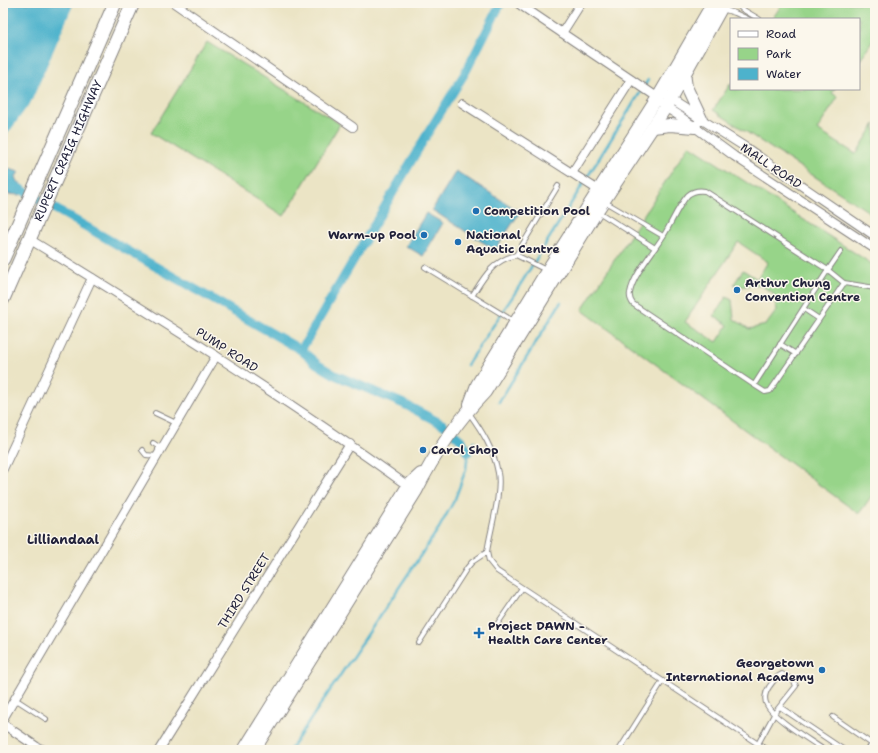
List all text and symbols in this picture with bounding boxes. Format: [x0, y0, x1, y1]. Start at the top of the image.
legend [730, 18, 860, 90]
text: Road [766, 26, 797, 42]
text: Park [766, 46, 792, 62]
text: Water [766, 66, 802, 82]
street label: RUPERT CRAIG HIGHWAY [30, 77, 107, 224]
street label: MALL ROAD [737, 140, 805, 192]
place label: Competition Pool [484, 203, 590, 219]
marker: Competition Pool [471, 206, 481, 216]
place label: Warm-up Pool [328, 227, 416, 243]
place label: National Aquatic Centre [466, 227, 560, 257]
marker: Warm-up Pool [419, 230, 429, 240]
marker: National Aquatic Centre [453, 237, 463, 247]
place label: Arthur Chung Convention Centre [745, 275, 860, 305]
marker: Arthur Chung Convention Centre [732, 285, 742, 295]
street label: PUMP ROAD [193, 324, 261, 376]
place label: Carol Shop [431, 442, 498, 458]
marker: Carol Shop [418, 445, 428, 455]
district label: Lilliandaal [27, 531, 100, 548]
street label: THIRD STREET [214, 550, 274, 632]
place label: Project DAWN - Health Care Center [488, 618, 608, 648]
marker: Project DAWN - Health Care Center [473, 627, 485, 639]
place label: Georgetown International Academy [666, 655, 814, 685]
marker: Georgetown International Academy [817, 665, 827, 675]

